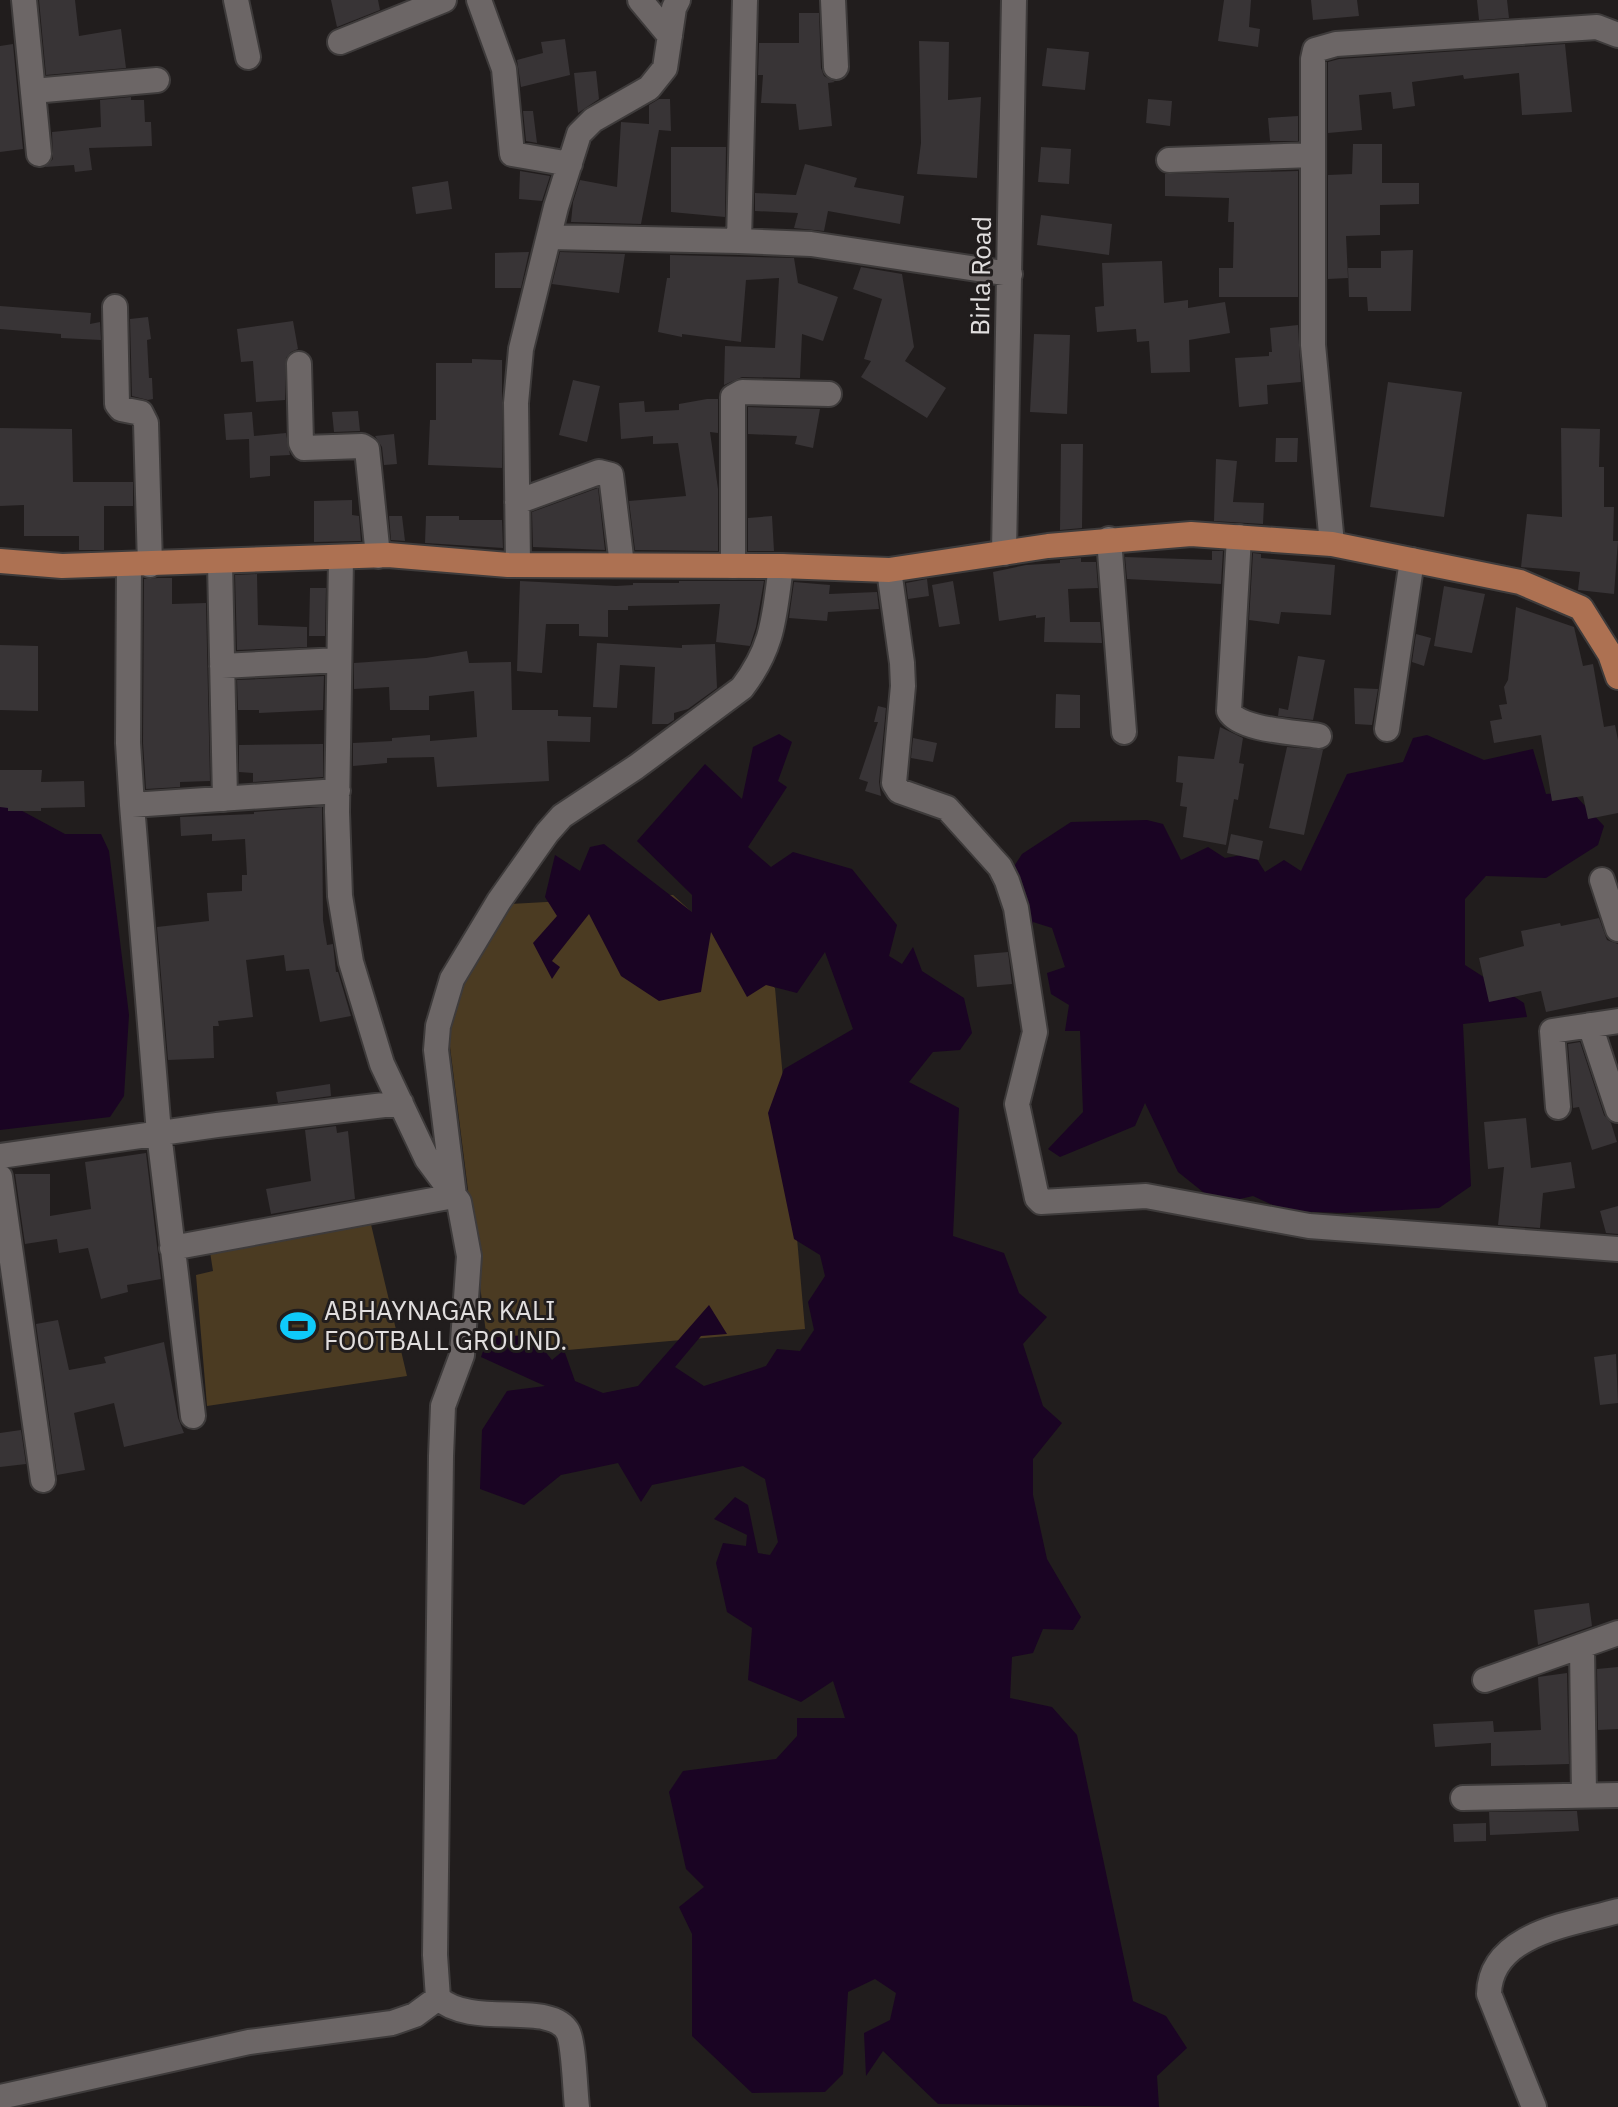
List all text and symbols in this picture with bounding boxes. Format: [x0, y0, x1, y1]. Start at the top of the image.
street label: Birla Road [962, 216, 998, 336]
place label: ABHAYNAGAR KALI FOOTBALL GROUND. [324, 1293, 567, 1357]
sports icon: ABHAYNAGAR KALI FOOTBALL GROUND. [279, 1307, 317, 1345]

